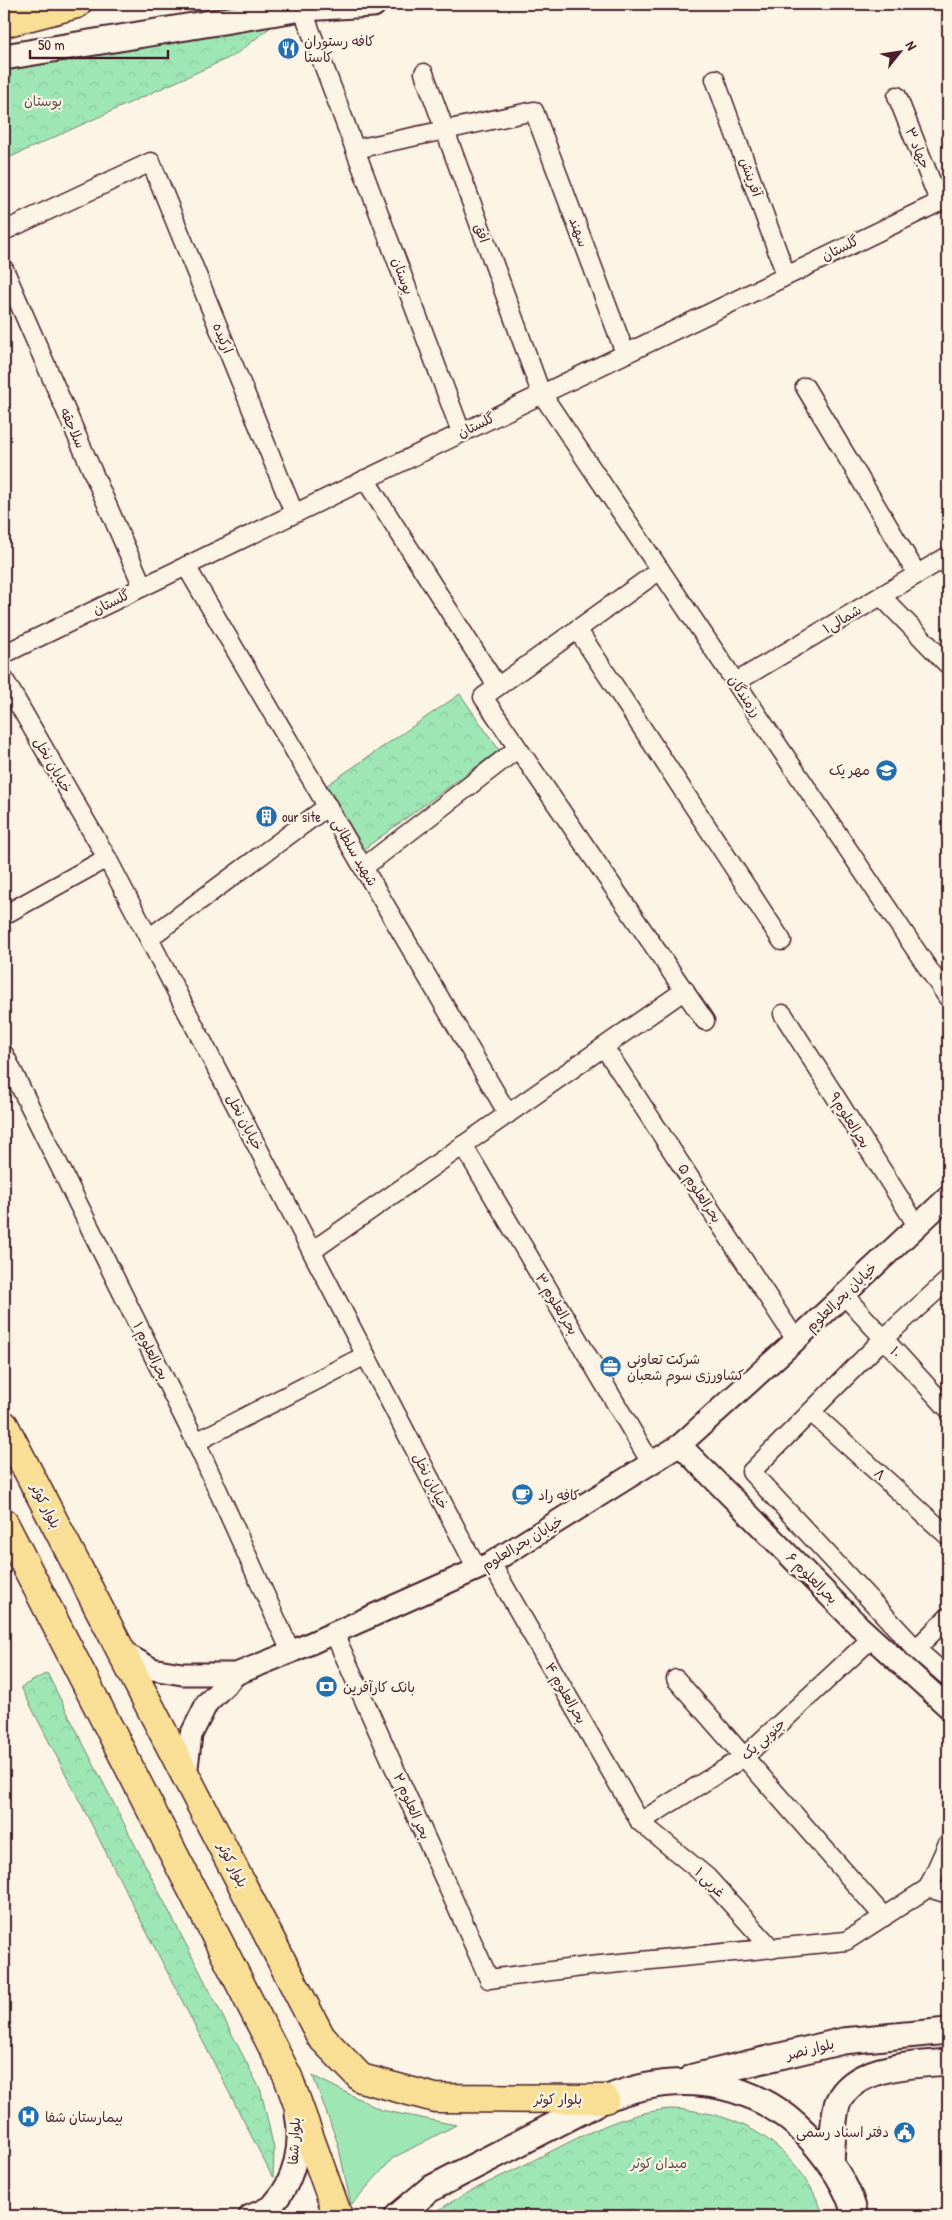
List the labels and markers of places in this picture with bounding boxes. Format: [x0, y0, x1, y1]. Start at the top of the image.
place label: کافه رستوران کاستا [304, 31, 375, 66]
restaurant icon: کافه رستوران کاستا [276, 37, 300, 61]
school or university icon: مهر یک [874, 758, 898, 782]
place label: مهر یک [829, 760, 870, 779]
building icon: our site [254, 805, 278, 829]
place label: our site [282, 807, 321, 826]
place label: شرکت تعاونی کشاورزی سوم شعبان [627, 1349, 744, 1387]
office icon: شرکت تعاونی کشاورزی سوم شعبان [599, 1355, 623, 1379]
cafe icon: کافه راد [510, 1483, 534, 1507]
place label: کافه راد [538, 1485, 580, 1504]
bank icon: بانک کارآفرین [315, 1675, 339, 1699]
place label: بانک کارآفرین [343, 1677, 415, 1696]
hospital icon: بیمارستان شفا [17, 2105, 41, 2129]
place label: بیمارستان شفا [45, 2107, 123, 2126]
public building icon: دفتر اسناد رسمی [893, 2120, 917, 2144]
place label: دفتر اسناد رسمی [796, 2122, 889, 2141]

